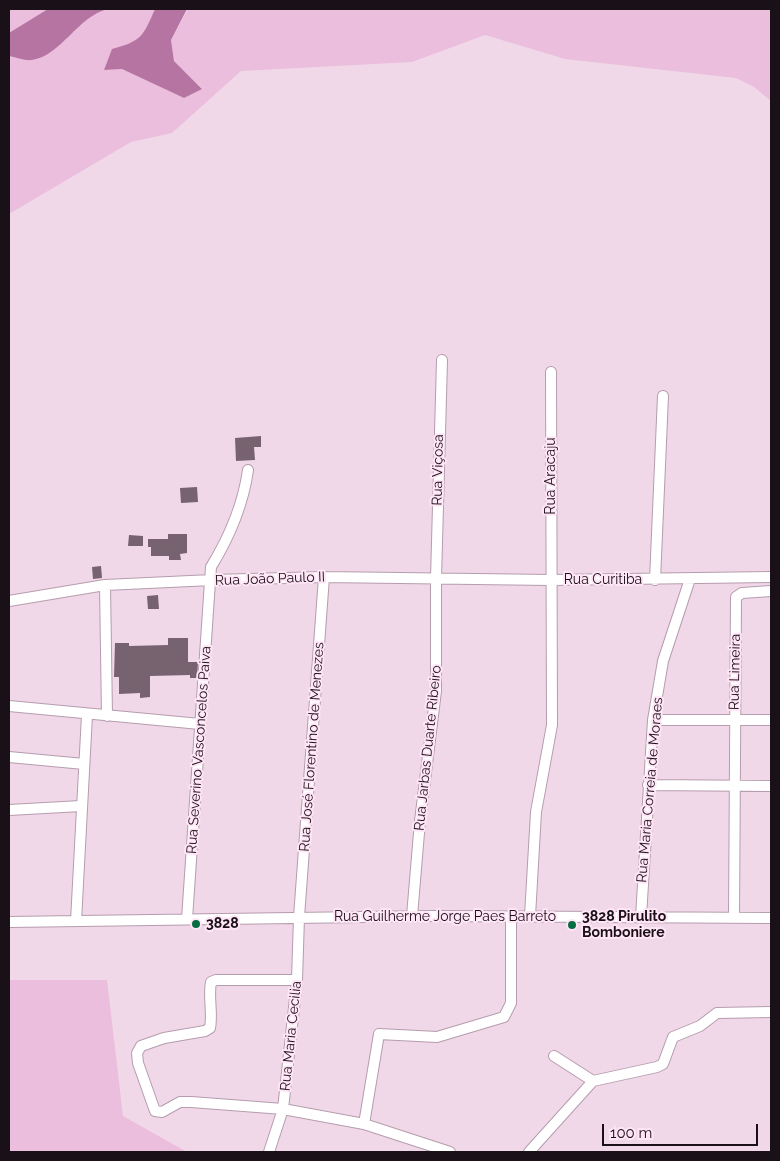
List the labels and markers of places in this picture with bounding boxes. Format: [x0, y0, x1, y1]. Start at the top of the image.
place label: 3828 Pirulito Bomboniere [582, 909, 666, 942]
place label: 3828 [206, 916, 239, 932]
marker: 3828 [190, 918, 202, 930]
marker: 3828 Pirulito Bomboniere [566, 919, 578, 931]

